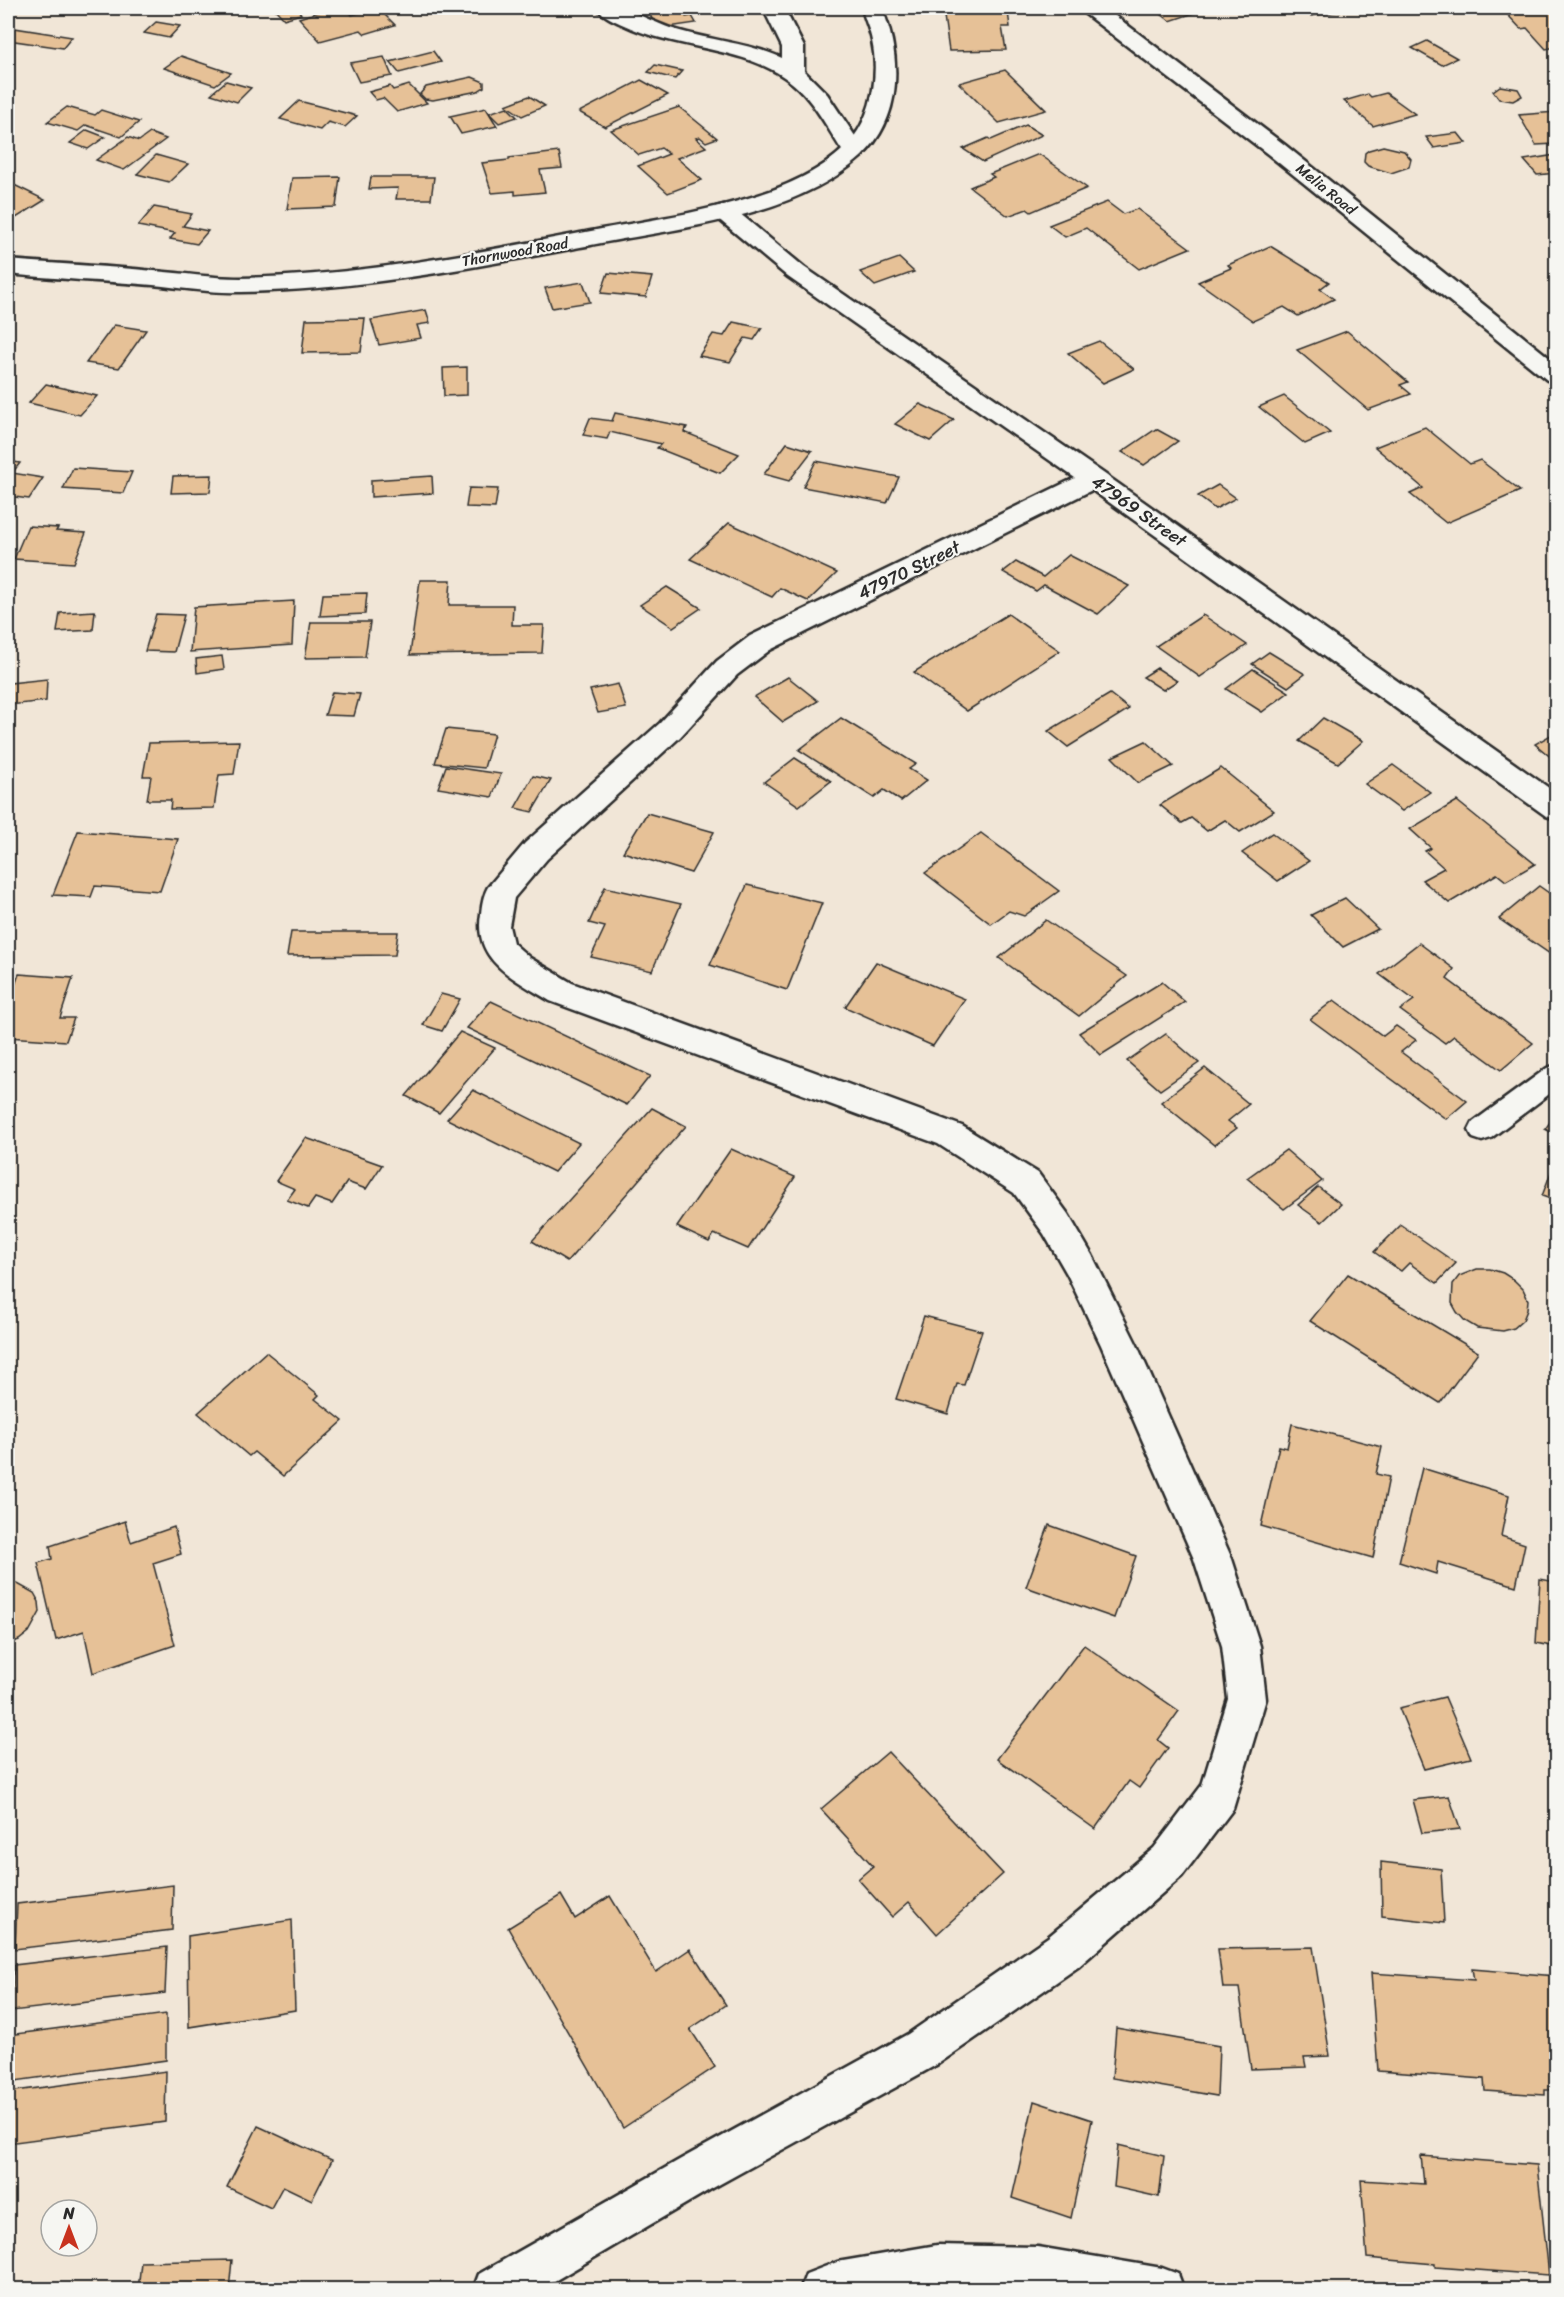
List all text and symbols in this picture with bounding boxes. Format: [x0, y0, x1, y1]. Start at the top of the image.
street label: Melia Road [1290, 156, 1363, 222]
street label: Thornwood Road [460, 230, 571, 274]
street label: 47969 Street [1084, 466, 1194, 556]
street label: 47970 Street [852, 531, 967, 609]
north arrow [39, 2198, 99, 2258]
text: N [62, 2199, 75, 2228]

